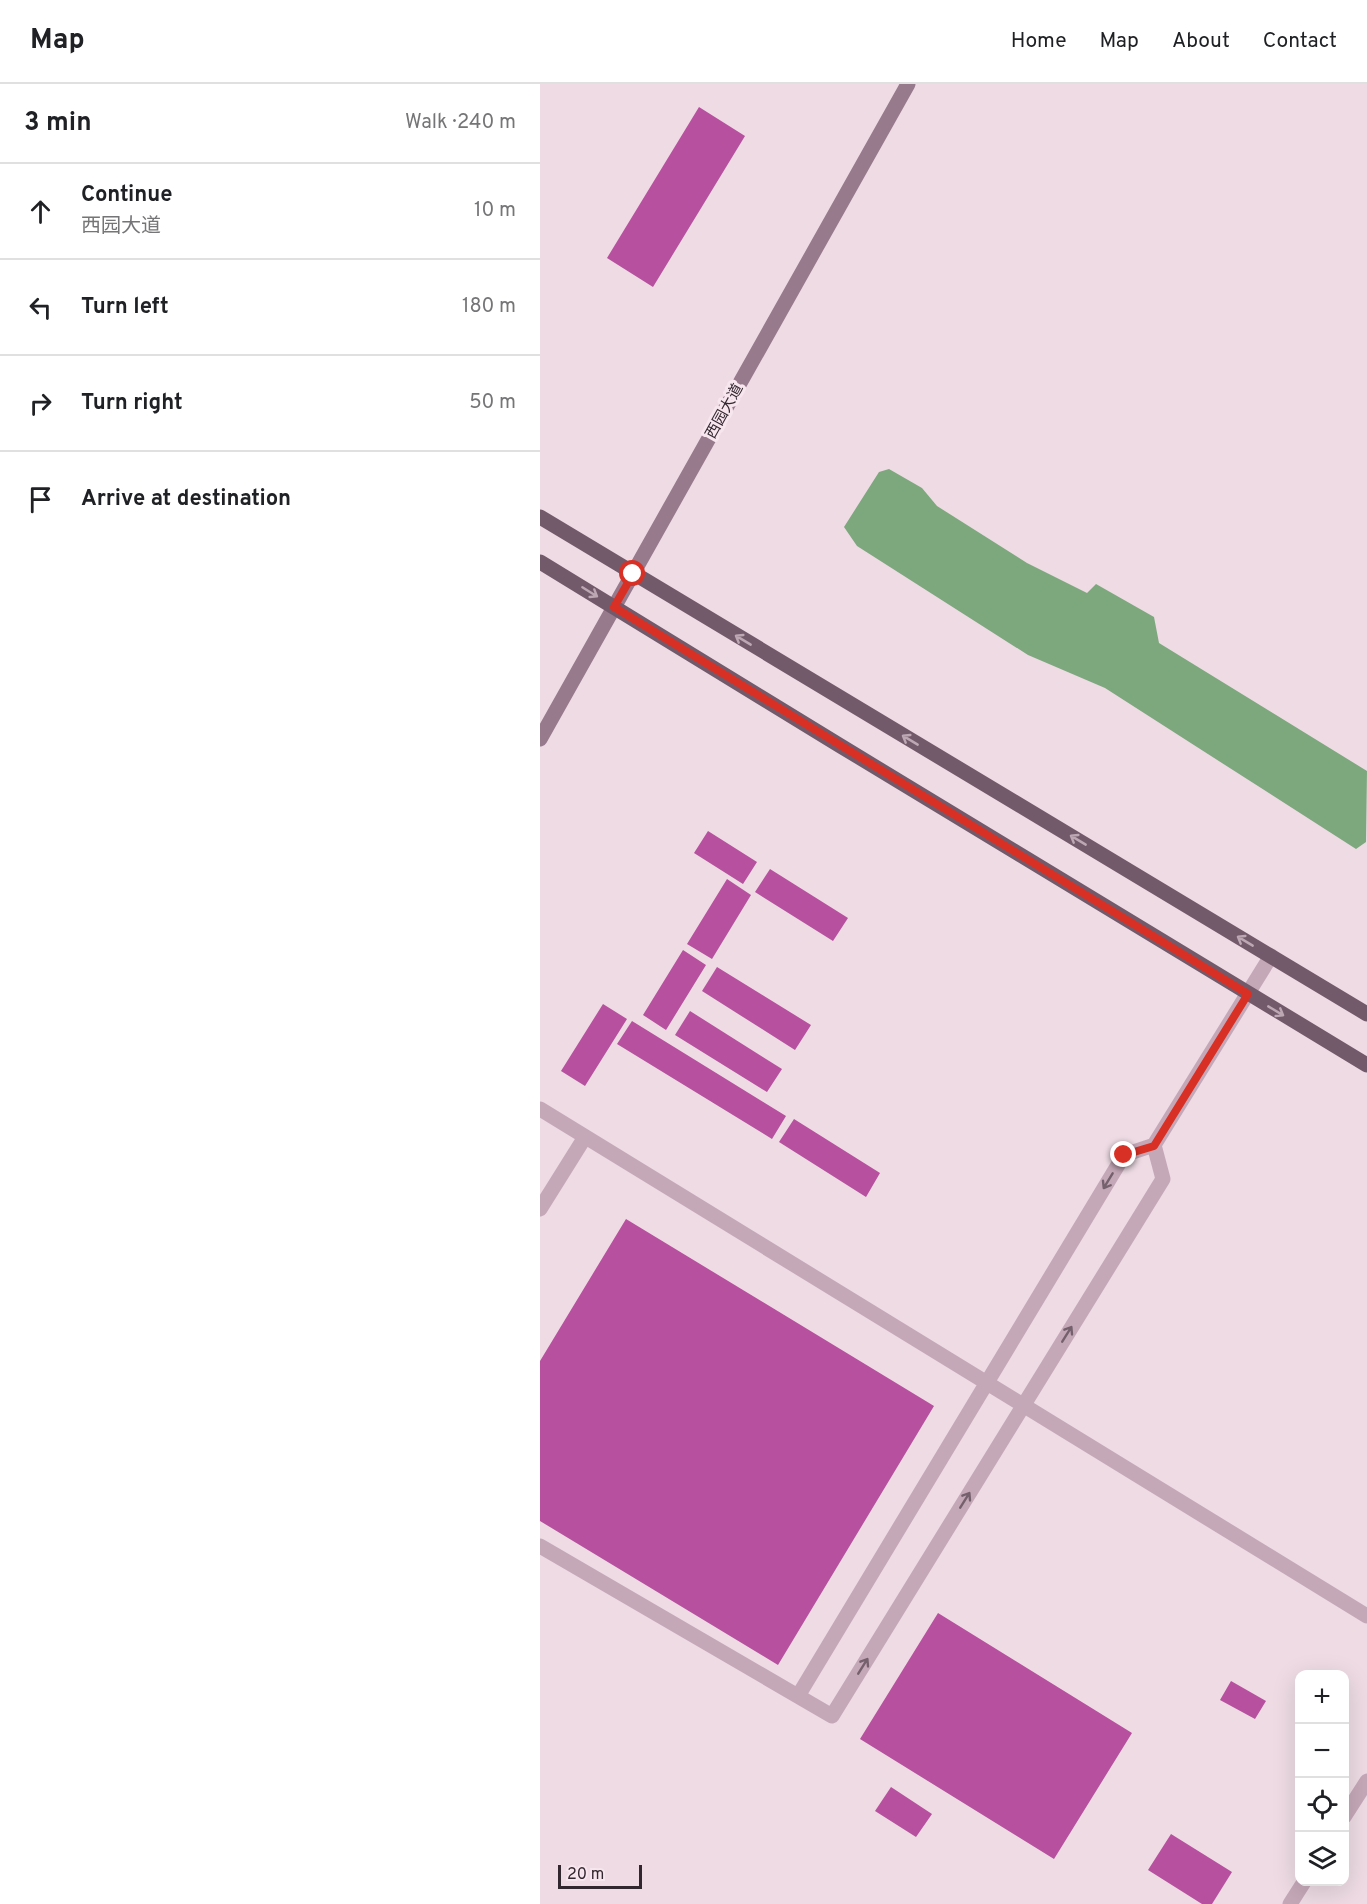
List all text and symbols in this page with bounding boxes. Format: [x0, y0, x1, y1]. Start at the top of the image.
text: Map [30, 23, 85, 59]
text: Home [1011, 28, 1067, 55]
text: Map [1100, 28, 1139, 55]
text: About [1172, 28, 1230, 55]
text: Contact [1263, 28, 1337, 55]
text: 3 min [24, 107, 92, 140]
text: Walk · 240 m [405, 110, 516, 136]
text: Continue [81, 182, 172, 209]
icon: ahead [24, 195, 57, 228]
text: 10 m [474, 198, 516, 224]
text: 西园大道 [81, 214, 161, 240]
icon: left [24, 291, 57, 324]
text: Turn left [81, 294, 169, 321]
text: 180 m [462, 294, 516, 320]
street label: 西园大道 [702, 381, 748, 443]
icon: right [24, 387, 57, 420]
text: Turn right [81, 390, 183, 417]
text: 50 m [469, 390, 516, 416]
icon: arrive [24, 483, 57, 516]
text: Arrive at destination [81, 486, 291, 513]
route start [619, 560, 645, 586]
one-way arrow [581, 587, 598, 599]
one-way arrow [735, 633, 752, 645]
one-way arrow [902, 734, 919, 746]
one-way arrow [1070, 834, 1087, 846]
one-way arrow [1237, 934, 1254, 946]
one-way arrow [1268, 1004, 1285, 1017]
route end [1110, 1141, 1136, 1167]
one-way arrow [1101, 1172, 1113, 1189]
one-way arrow [1062, 1326, 1074, 1343]
one-way arrow [959, 1492, 971, 1509]
one-way arrow [857, 1658, 869, 1675]
map controls [1295, 1670, 1349, 1886]
button: + [1295, 1670, 1349, 1724]
button: − [1295, 1724, 1349, 1778]
button: locate [1295, 1778, 1349, 1832]
button: layers [1295, 1832, 1349, 1886]
scale bar [558, 1862, 642, 1890]
text: 20 m [567, 1865, 604, 1885]

